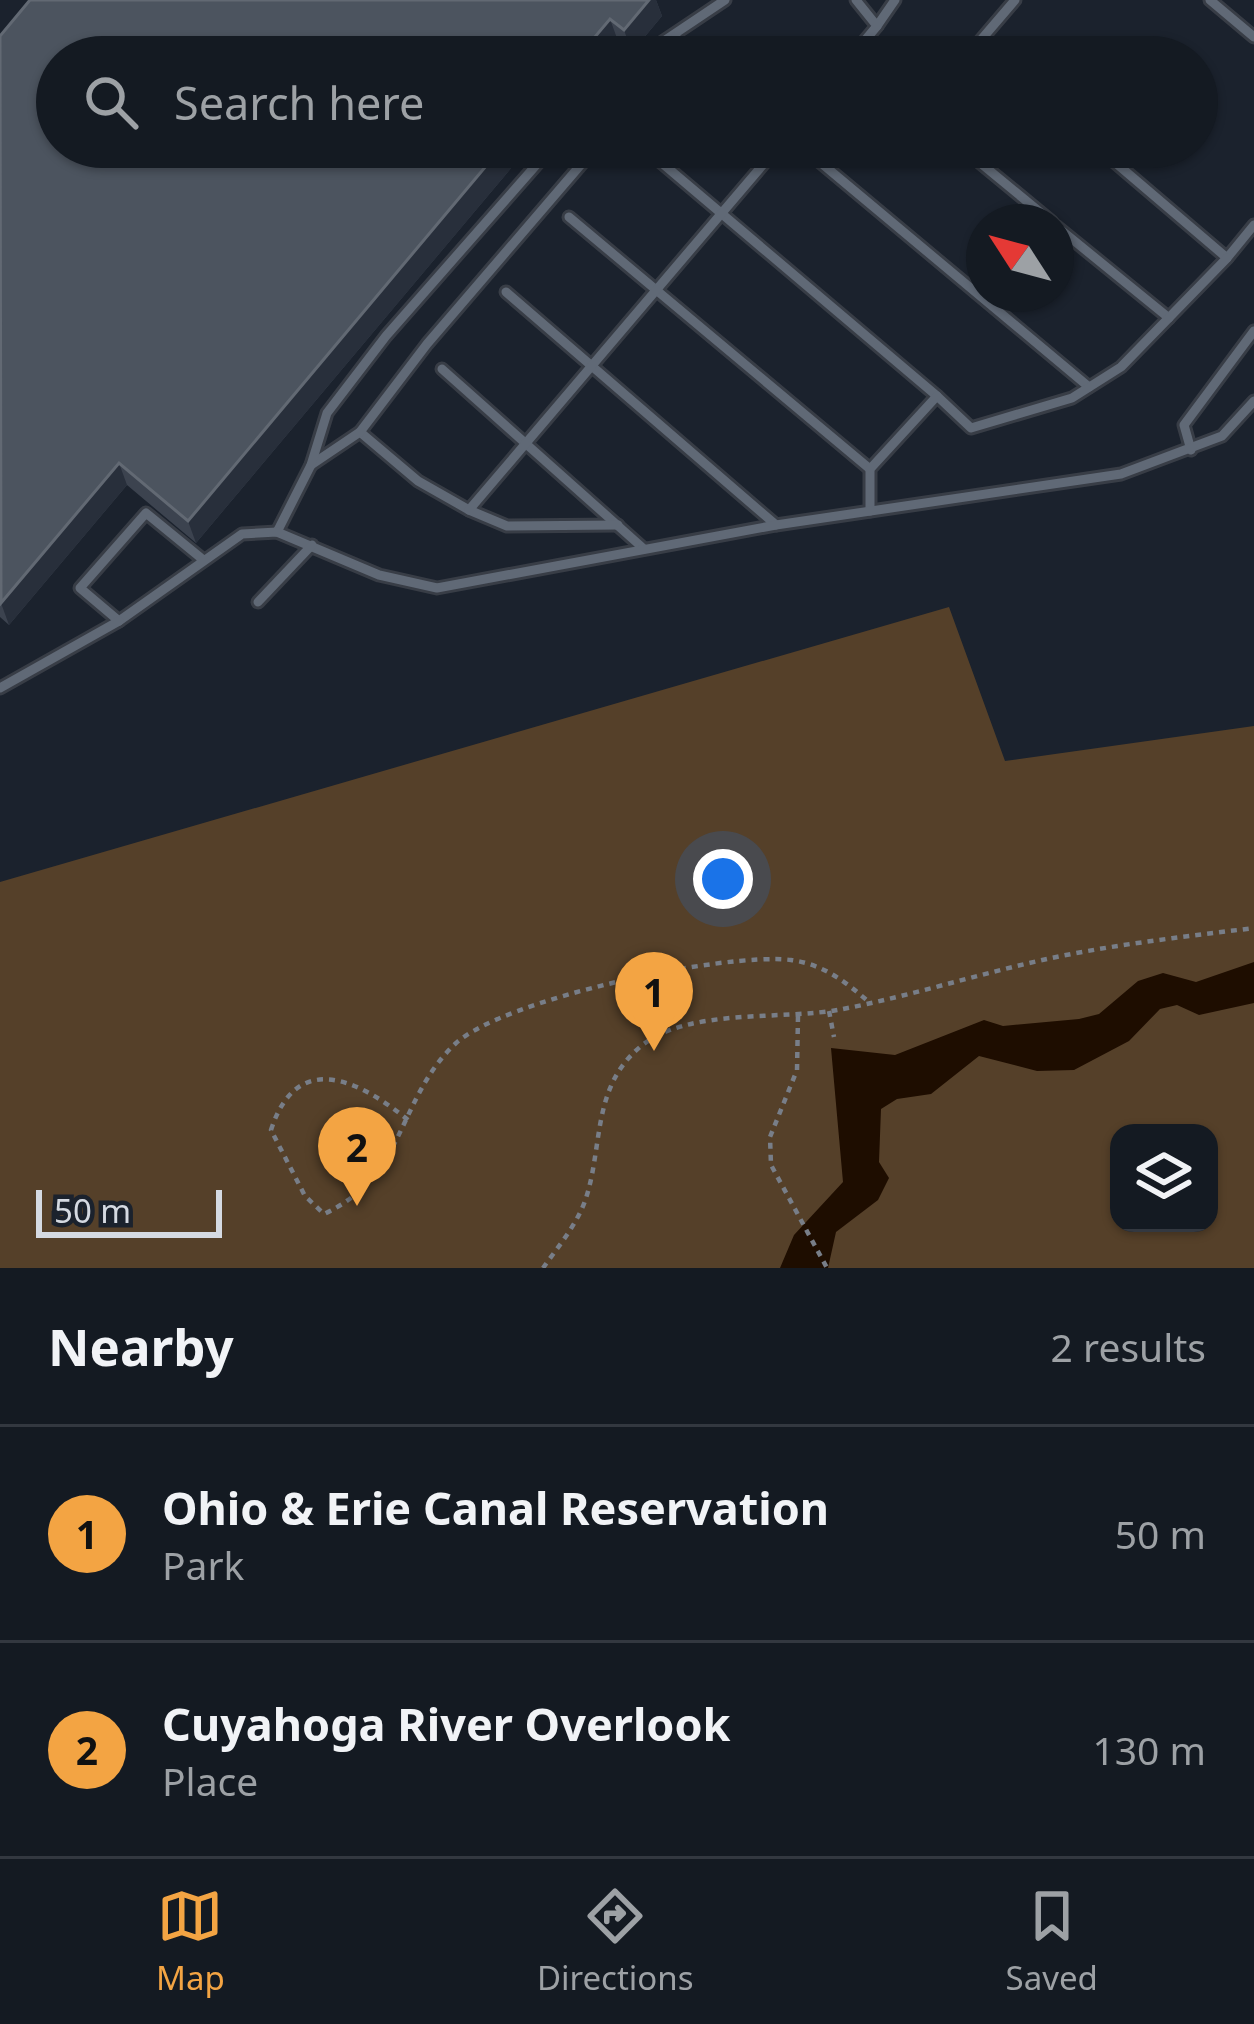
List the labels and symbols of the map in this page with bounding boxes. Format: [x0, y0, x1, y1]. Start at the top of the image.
north arrow [966, 204, 1074, 312]
your location [693, 849, 753, 909]
pin: 1 [615, 952, 693, 1051]
pin: 2 [318, 1107, 396, 1206]
scale bar [36, 1184, 222, 1237]

